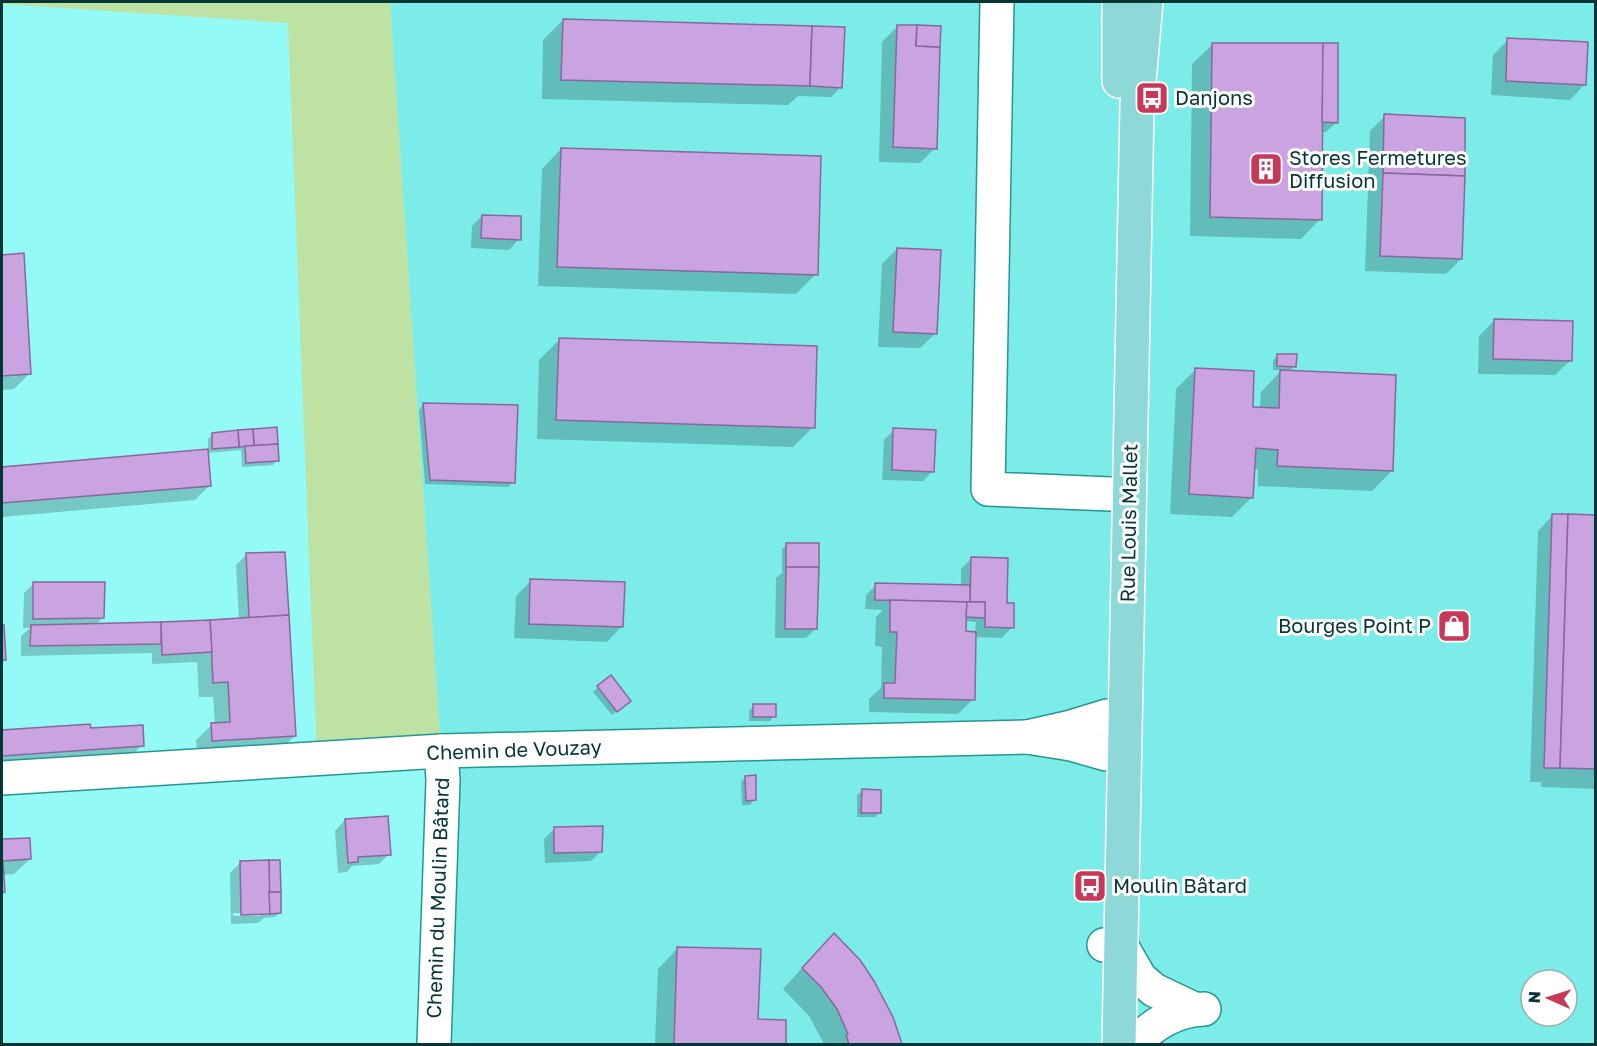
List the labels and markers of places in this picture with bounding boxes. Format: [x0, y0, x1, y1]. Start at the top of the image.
bus stop icon: Danjons [1134, 80, 1170, 116]
place label: Danjons [1175, 85, 1253, 109]
place label: Stores Fermetures Diffusion [1289, 145, 1467, 192]
building icon: Stores Fermetures Diffusion [1248, 151, 1284, 187]
shop icon: Bourges Point P [1436, 608, 1472, 644]
place label: Bourges Point P [1278, 613, 1431, 637]
bus stop icon: Moulin Bâtard [1072, 868, 1108, 904]
place label: Moulin Bâtard [1113, 873, 1247, 897]

